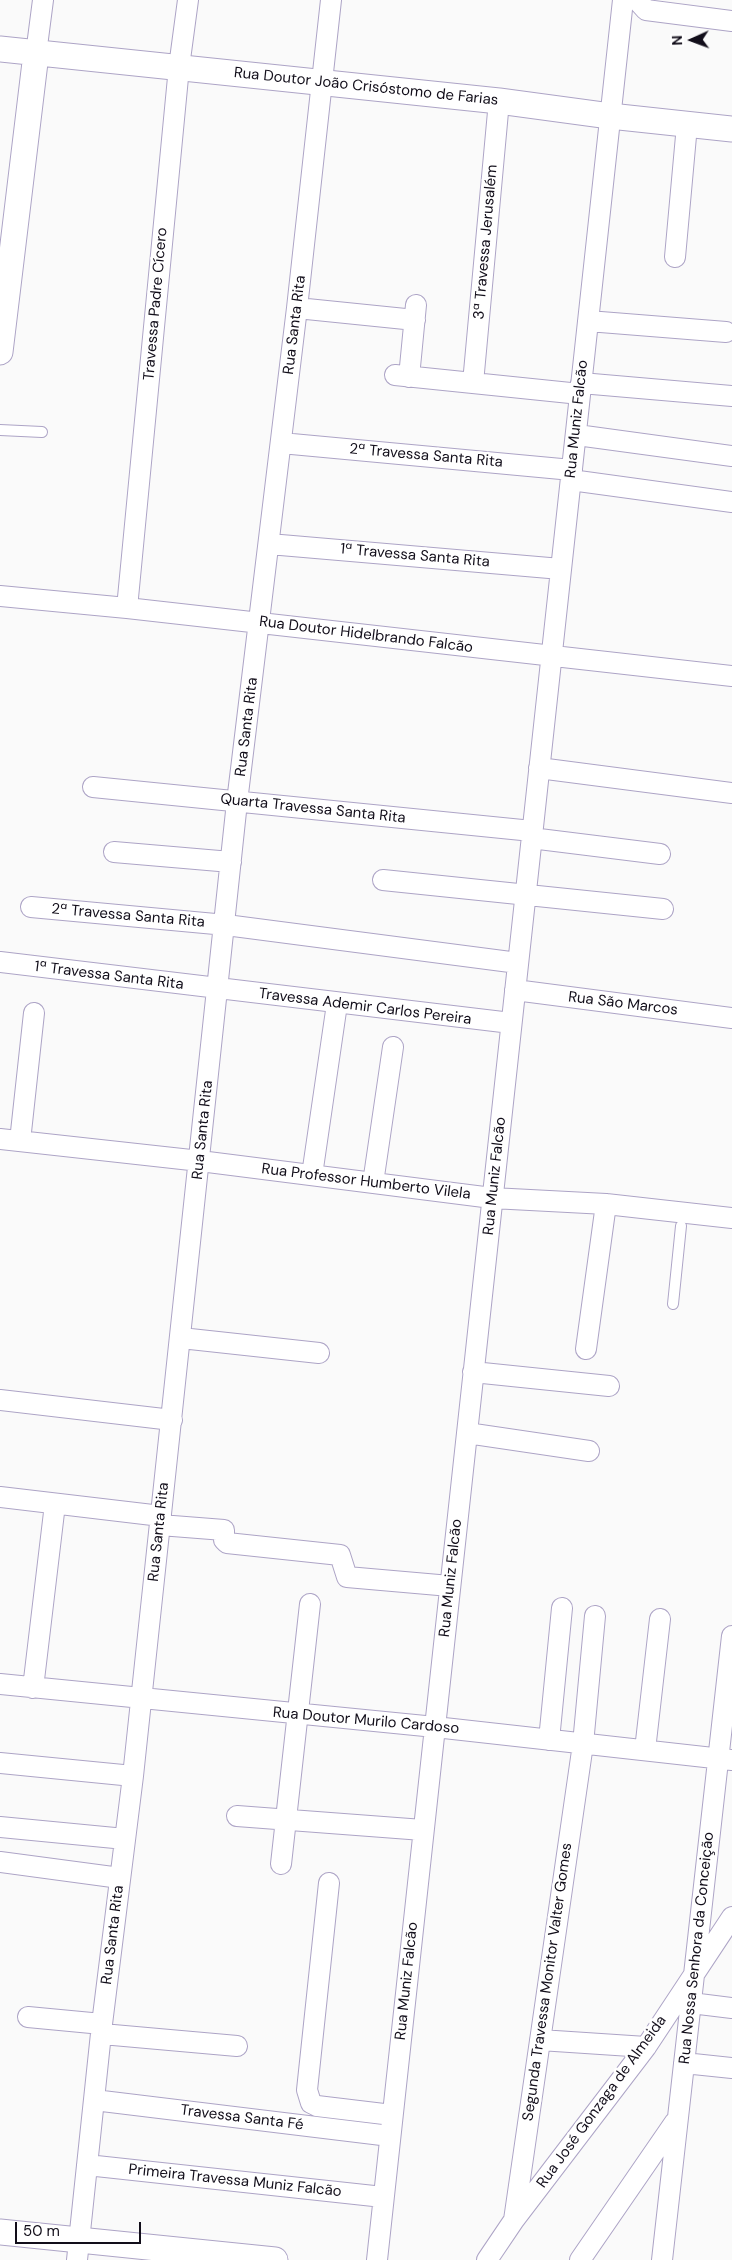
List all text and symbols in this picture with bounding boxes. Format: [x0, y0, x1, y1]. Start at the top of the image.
north arrow [667, 15, 717, 65]
text: N [668, 35, 686, 46]
street label: Rua Doutor João Crisóstomo de Farias [233, 64, 499, 110]
street label: 3ª Travessa Jerusalém [470, 164, 502, 320]
street label: Travessa Padre Cícero [140, 227, 172, 381]
street label: Rua Santa Rita [280, 274, 310, 376]
street label: Rua Muniz Falcão [562, 359, 592, 479]
street label: 2ª Travessa Santa Rita [348, 440, 504, 472]
street label: 1ª Travessa Santa Rita [339, 540, 491, 572]
street label: Rua Doutor Hidelbrando Falcão [258, 613, 474, 657]
street label: Rua Santa Rita [232, 676, 262, 778]
street label: Quarta Travessa Santa Rita [219, 790, 407, 828]
street label: 2ª Travessa Santa Rita [50, 900, 206, 932]
street label: 1ª Travessa Santa Rita [33, 958, 185, 994]
street label: Travessa Ademir Carlos Pereira [258, 985, 472, 1029]
street label: Rua São Marcos [567, 988, 679, 1020]
street label: Rua Santa Rita [189, 1079, 217, 1181]
street label: Rua Muniz Falcão [480, 1116, 510, 1236]
street label: Rua Professor Humberto Vilela [260, 1160, 472, 1204]
street label: Rua Santa Rita [145, 1481, 173, 1583]
street label: Rua Muniz Falcão [436, 1518, 466, 1638]
street label: Rua Doutor Murilo Cardoso [272, 1704, 460, 1738]
street label: Rua Nossa Senhora da Conceição [676, 1831, 718, 2065]
street label: Segunda Travessa Monitor Valter Gomes [520, 1842, 576, 2122]
street label: Rua Santa Rita [98, 1884, 128, 1986]
street label: Rua Muniz Falcão [392, 1921, 422, 2041]
street label: Rua José Gonzaga de Almeida [533, 2012, 671, 2192]
street label: Travessa Santa Fé [179, 2102, 305, 2134]
street label: Primeira Travessa Muniz Falcão [128, 2161, 342, 2201]
scale bar [18, 2212, 144, 2244]
text: 50 m [23, 2221, 60, 2241]

